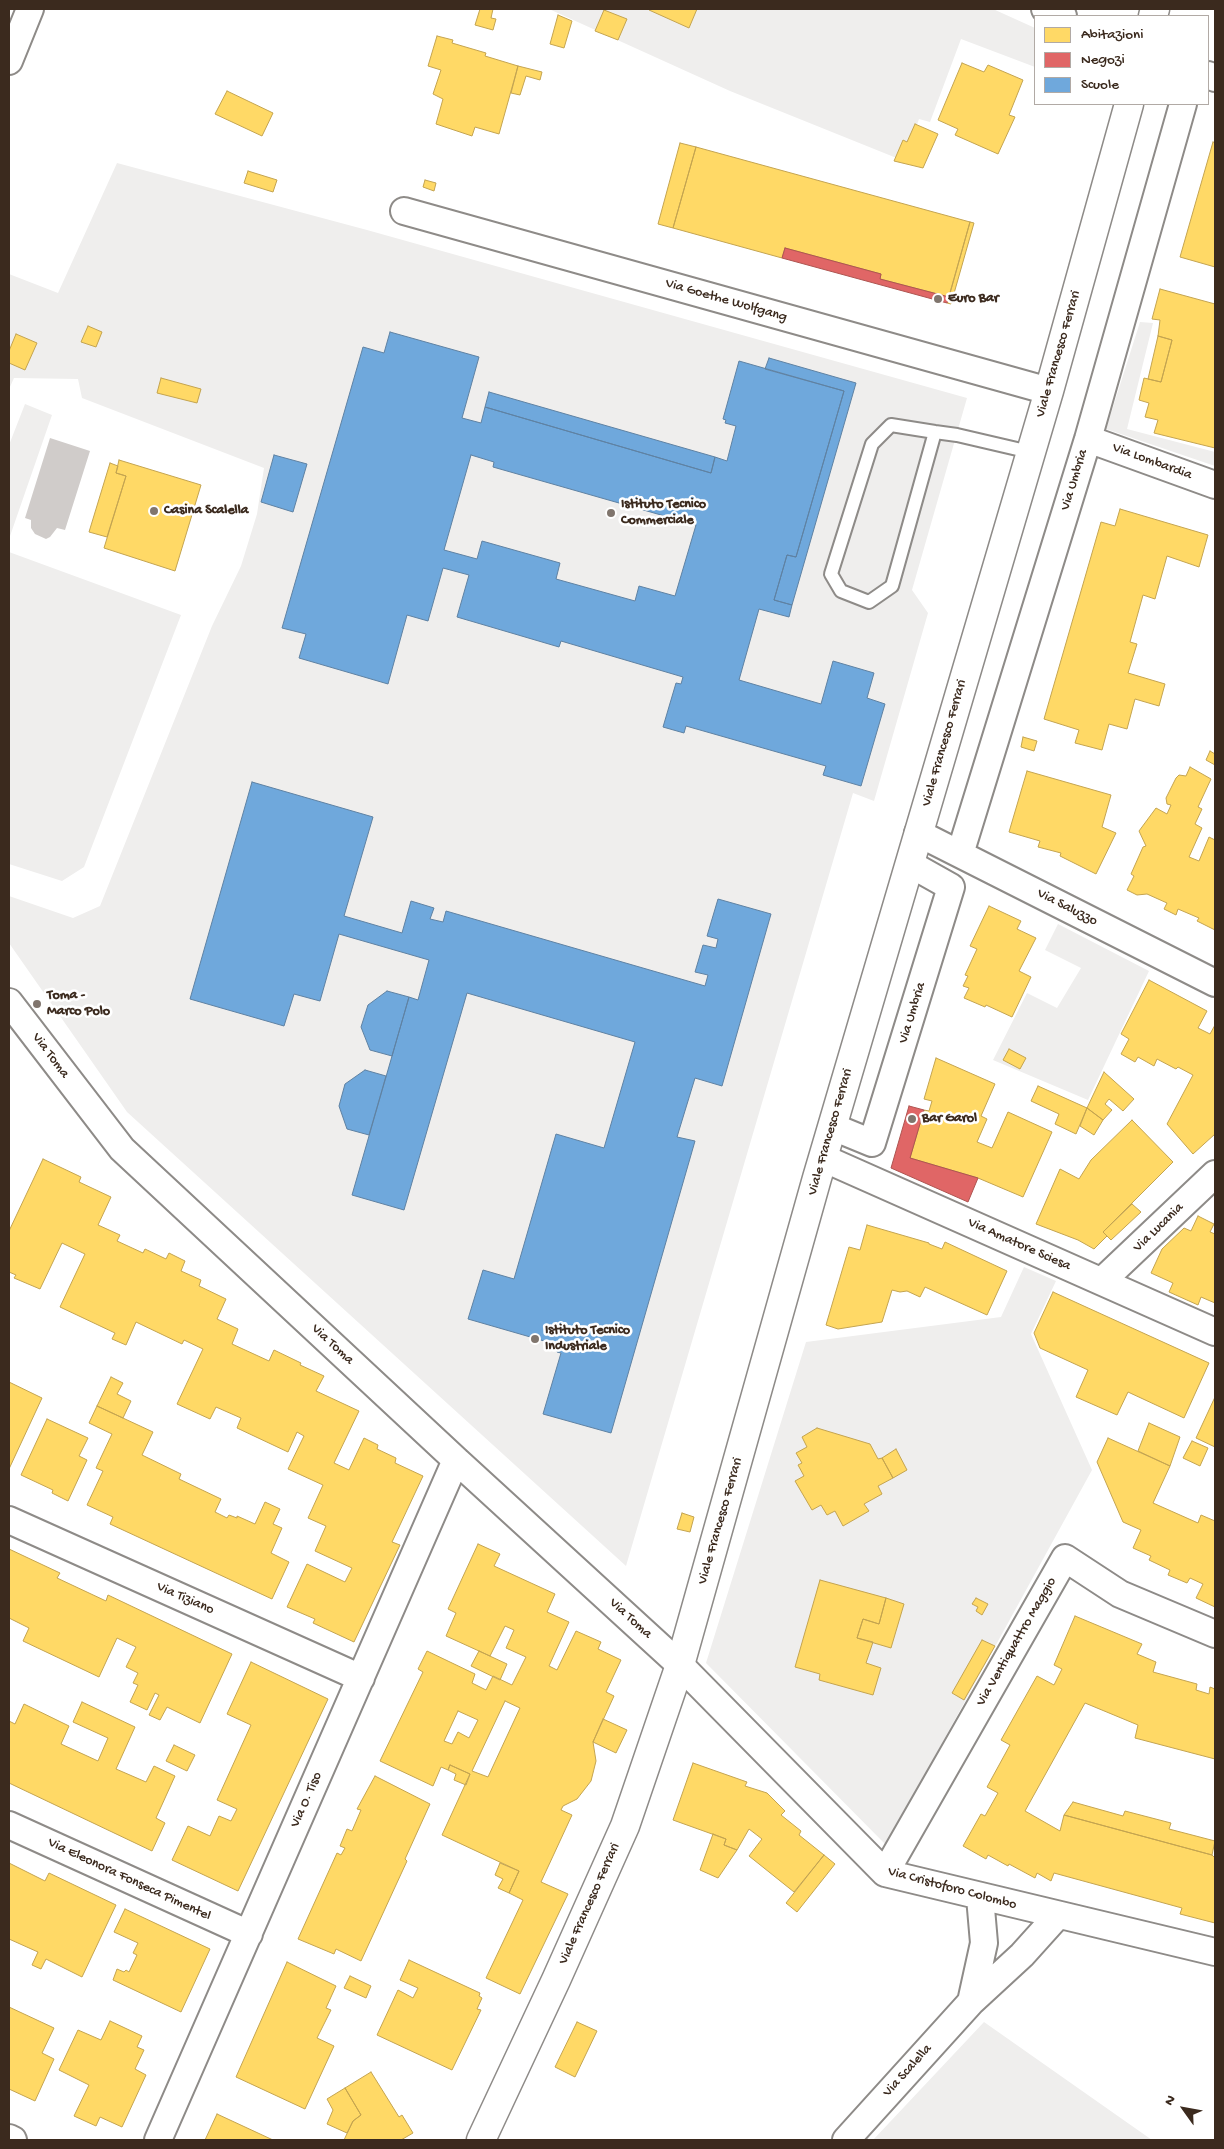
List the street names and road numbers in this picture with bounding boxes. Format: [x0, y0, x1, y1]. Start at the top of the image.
street label: Via Goethe Wolfgang [663, 276, 789, 326]
street label: Viale Francesco Ferrari [1033, 289, 1085, 419]
street label: Via Lombardia [1110, 440, 1194, 484]
street label: Via Umbria [1058, 447, 1092, 513]
street label: Viale Francesco Ferrari [919, 678, 971, 808]
street label: Via Saluzzo [1034, 886, 1100, 930]
street label: Via Umbria [896, 980, 930, 1046]
street label: Via Toma [28, 1030, 72, 1082]
street label: Viale Francesco Ferrari [805, 1067, 857, 1197]
street label: Via Lucania [1130, 1200, 1188, 1256]
street label: Via Amatore Sciesa [965, 1215, 1073, 1275]
street label: Via Toma [307, 1321, 357, 1369]
street label: Viale Francesco Ferrari [695, 1456, 747, 1586]
street label: Via Ventiquattro Maggio [973, 1575, 1061, 1709]
street label: Via Tiziano [154, 1579, 216, 1619]
street label: Via Toma [605, 1595, 655, 1643]
street label: Via O. Tiso [287, 1770, 327, 1830]
street label: Via Eleonora Fonseca Pimentel [45, 1835, 213, 1925]
street label: Viale Francesco Ferrari [556, 1841, 624, 1967]
street label: Via Cristoforo Colombo [886, 1864, 1018, 1914]
street label: Via Scalella [880, 2041, 936, 2101]

